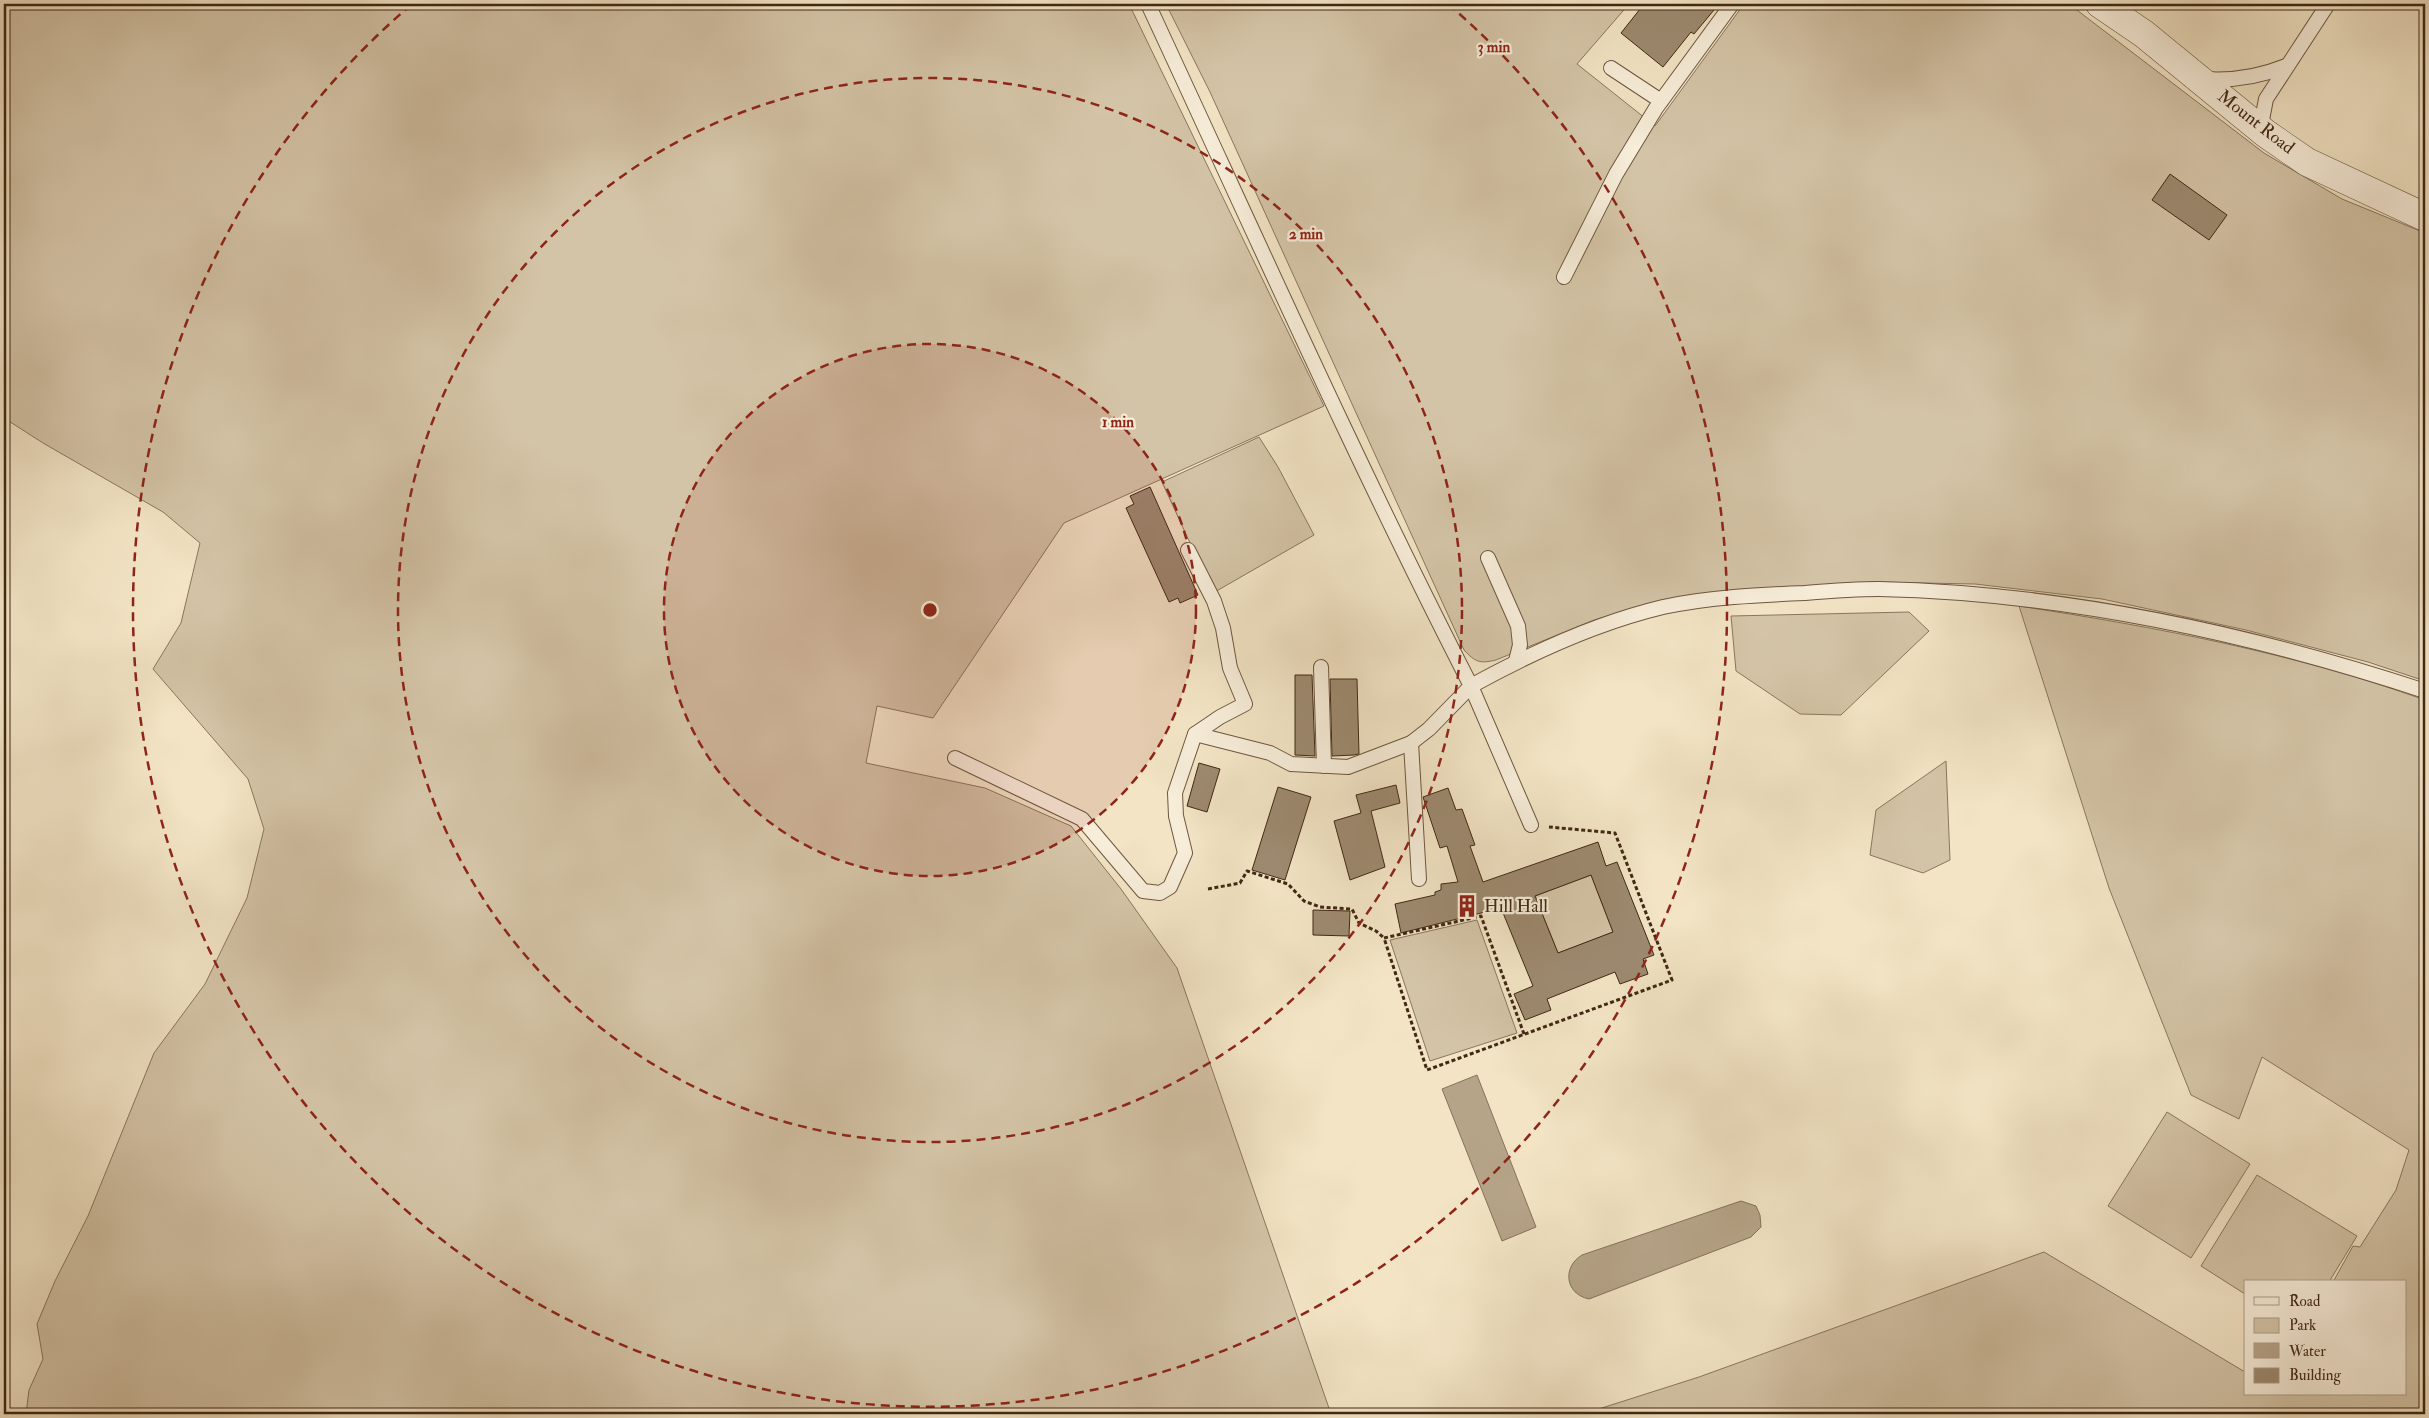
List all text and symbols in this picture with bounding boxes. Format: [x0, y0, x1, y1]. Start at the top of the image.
text: 3 min [1478, 38, 1510, 57]
street label: Mount Road [2213, 85, 2299, 159]
text: 2 min [1289, 225, 1323, 244]
text: 1 min [1102, 413, 1134, 432]
centre of rings [921, 601, 939, 619]
building icon: Hill Hall [1454, 893, 1480, 919]
place label: Hill Hall [1484, 895, 1548, 918]
legend [2244, 1280, 2406, 1396]
text: Road [2289, 1292, 2321, 1311]
text: Park [2289, 1316, 2316, 1335]
text: Water [2288, 1342, 2326, 1361]
text: Building [2289, 1366, 2341, 1385]

